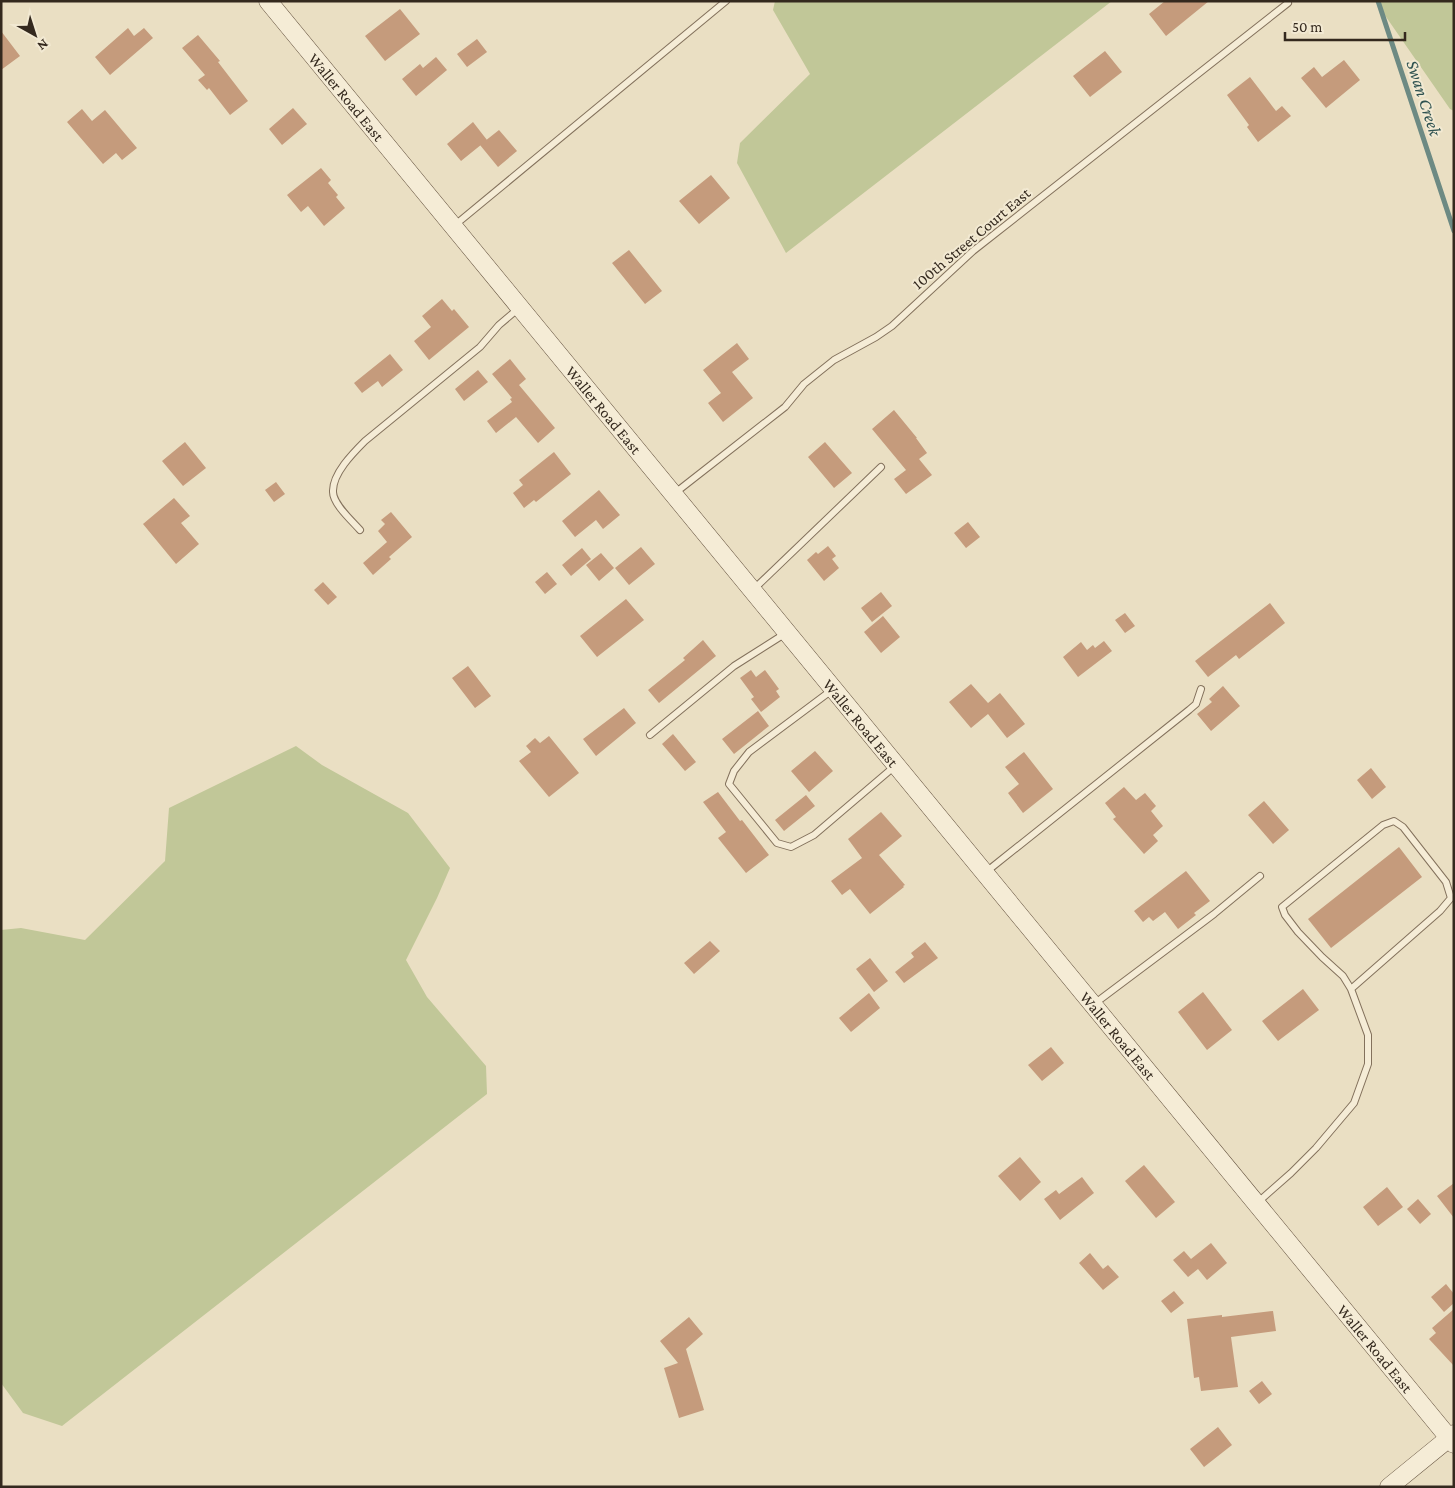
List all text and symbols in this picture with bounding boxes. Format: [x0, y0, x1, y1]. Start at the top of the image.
north arrow [10, 10, 60, 60]
scale bar [1285, 10, 1405, 42]
text: 50 m [1292, 19, 1322, 35]
text: N [34, 36, 52, 55]
street label: Waller Road East [305, 50, 388, 145]
water label: Swan Creek [1402, 57, 1446, 140]
street label: 100th Street Court East [909, 184, 1034, 293]
street label: Waller Road East [562, 363, 645, 458]
street label: Waller Road East [820, 676, 902, 771]
street label: Waller Road East [1077, 988, 1159, 1084]
street label: Waller Road East [1334, 1301, 1416, 1397]

